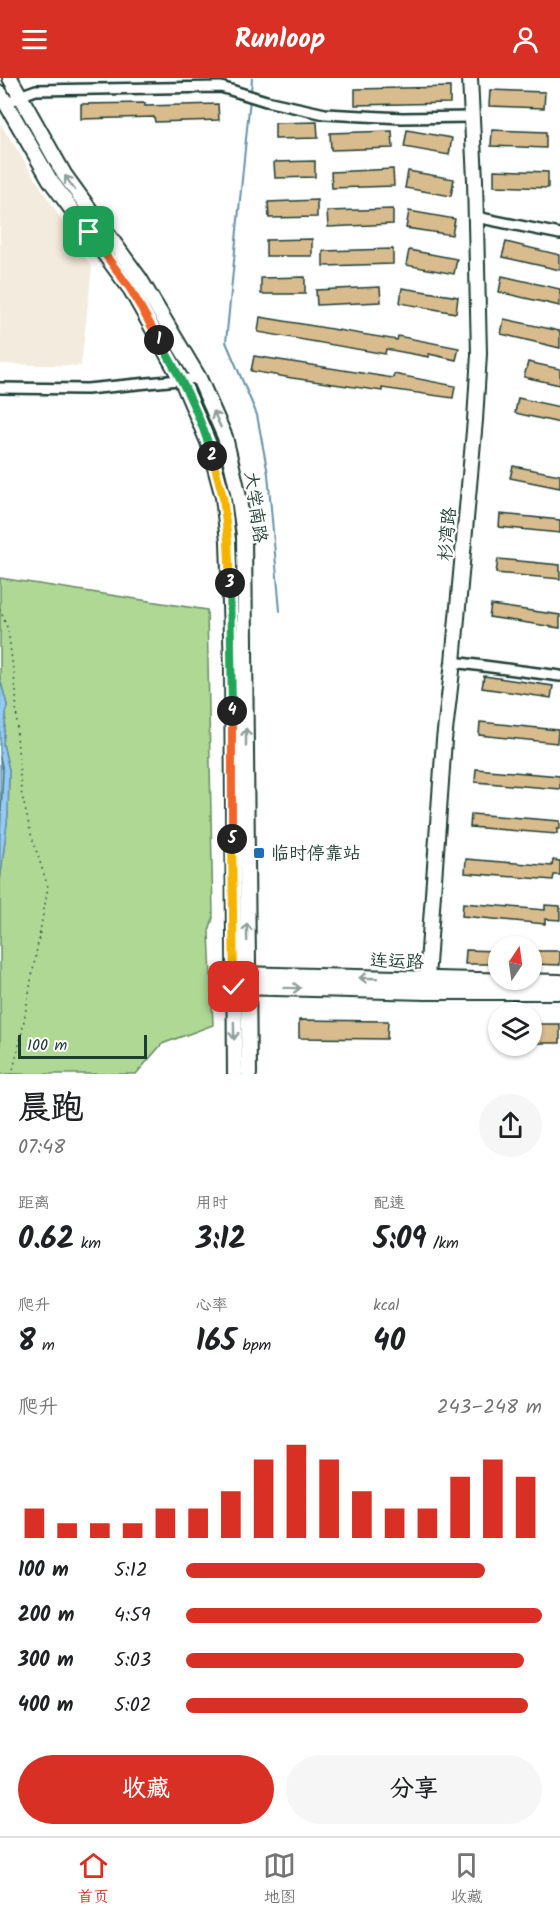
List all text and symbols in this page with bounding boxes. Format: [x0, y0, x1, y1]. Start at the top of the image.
text: Runloop [235, 18, 325, 61]
icon: menu [18, 23, 51, 56]
icon: person [509, 23, 542, 56]
one-way arrow [64, 176, 76, 192]
pin [63, 206, 114, 257]
icon: arrive [72, 215, 105, 248]
pin: 1 [144, 325, 174, 355]
text: 1 [157, 327, 161, 352]
one-way arrow [211, 410, 222, 428]
pin: 2 [197, 441, 227, 471]
text: 2 [207, 443, 217, 468]
street label: 大学南路 [235, 470, 274, 545]
street label: 杉湾路 [432, 506, 465, 562]
pin: 3 [215, 568, 245, 598]
text: 3 [226, 570, 234, 595]
pin: 4 [217, 696, 247, 726]
text: 4 [228, 698, 236, 723]
one-way arrow [240, 727, 252, 747]
pin: 5 [217, 824, 247, 854]
text: 5 [228, 826, 236, 851]
place label: 临时停靠站 [271, 840, 361, 869]
marker: 临时停靠站 [252, 846, 266, 860]
one-way arrow [241, 922, 253, 942]
north arrow [488, 936, 542, 990]
map controls [488, 936, 542, 1056]
street label: 连运路 [369, 947, 424, 978]
pin [208, 961, 259, 1012]
icon: check [217, 970, 250, 1003]
one-way arrow [359, 972, 379, 984]
one-way arrow [282, 983, 302, 994]
button: layers [488, 1002, 542, 1056]
one-way arrow [229, 1020, 240, 1040]
scale bar [18, 1032, 147, 1060]
text: 100 m [27, 1033, 67, 1058]
text: 晨跑 [18, 1083, 84, 1136]
button: share [479, 1094, 542, 1157]
text: 07:48 [18, 1132, 65, 1164]
text: 距离 [18, 1191, 50, 1216]
text: 用时 [196, 1191, 228, 1216]
text: 配速 [373, 1191, 405, 1216]
text: 0.62 [18, 1216, 74, 1264]
text: 3:12 [196, 1216, 246, 1264]
text: 5:09 [373, 1216, 426, 1264]
text: km [74, 1231, 101, 1256]
text: /km [426, 1231, 459, 1256]
text: 爬升 [18, 1293, 50, 1318]
text: 心率 [196, 1293, 228, 1318]
text: kcal [373, 1293, 399, 1318]
text: 8 [18, 1318, 36, 1366]
text: 165 [196, 1318, 236, 1366]
text: 40 [373, 1318, 405, 1366]
text: m [36, 1333, 55, 1358]
text: bpm [236, 1333, 271, 1358]
text: 爬升 [18, 1392, 58, 1424]
text: 243–248 m [437, 1392, 542, 1424]
text: 100 m [18, 1555, 69, 1587]
text: 5:12 [114, 1555, 148, 1587]
text: 200 m [18, 1600, 74, 1632]
text: 4:59 [114, 1600, 150, 1632]
text: 300 m [18, 1645, 74, 1677]
text: 5:03 [114, 1645, 151, 1677]
text: 400 m [18, 1690, 74, 1722]
text: 5:02 [114, 1690, 151, 1722]
button: 收藏 [18, 1755, 274, 1824]
button: 分享 [286, 1755, 542, 1824]
tab: 首页 [77, 1849, 110, 1910]
tab: 地图 [263, 1849, 296, 1910]
tab: 收藏 [450, 1849, 483, 1910]

